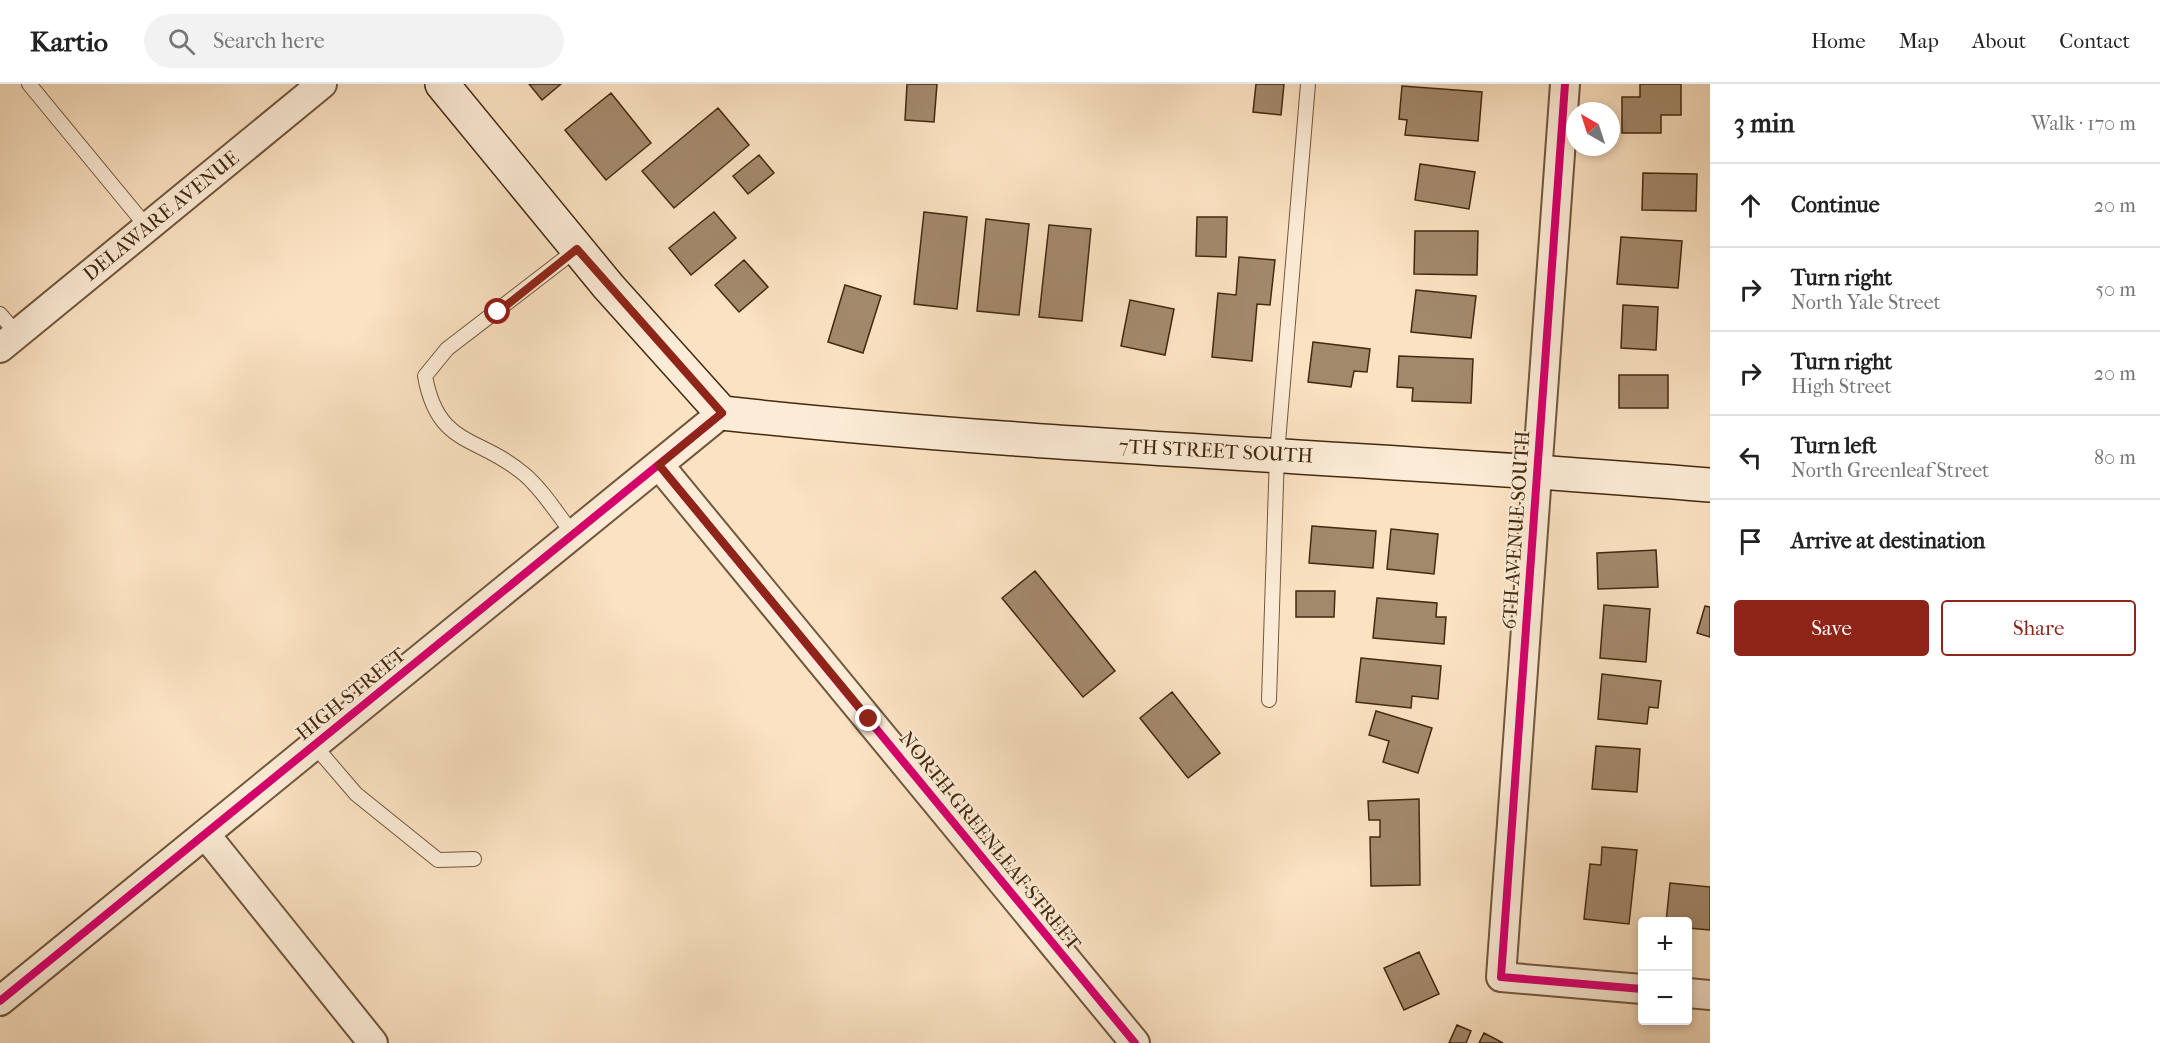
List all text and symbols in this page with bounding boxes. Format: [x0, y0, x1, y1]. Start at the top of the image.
search box [144, 14, 564, 68]
text: Kartio [30, 25, 108, 58]
icon: search [165, 25, 198, 58]
text: Search here [213, 28, 325, 54]
text: Home [1811, 29, 1866, 53]
text: Map [1899, 29, 1939, 53]
text: About [1972, 29, 2026, 53]
text: Contact [2059, 29, 2130, 53]
north arrow [1566, 102, 1620, 156]
text: 3 min [1734, 108, 1795, 139]
text: Walk · 170 m [2031, 112, 2136, 135]
street label: DELAWARE AVENUE [79, 146, 243, 286]
icon: ahead [1734, 189, 1767, 222]
text: Continue [1791, 192, 1880, 218]
text: 20 m [2094, 194, 2136, 217]
text: Turn right [1791, 265, 1892, 291]
icon: right [1734, 273, 1767, 306]
text: 50 m [2095, 278, 2136, 301]
text: North Yale Street [1791, 291, 1941, 314]
route start [484, 298, 510, 324]
text: Turn right [1791, 349, 1892, 375]
icon: right [1734, 357, 1767, 390]
text: 20 m [2094, 362, 2136, 385]
text: High Street [1791, 375, 1892, 398]
street label: 6TH AVENUE SOUTH [1498, 430, 1534, 630]
text: Turn left [1791, 433, 1877, 459]
street label: 7TH STREET SOUTH [1118, 434, 1314, 468]
icon: left [1734, 441, 1767, 474]
text: 80 m [2094, 446, 2136, 469]
text: North Greenleaf Street [1791, 459, 1989, 482]
icon: arrive [1734, 525, 1767, 558]
text: Arrive at destination [1791, 528, 1985, 554]
button: Save [1734, 600, 1929, 656]
button: Share [1941, 600, 2136, 656]
street label: HIGH STREET [292, 643, 411, 745]
route end [855, 705, 881, 731]
street label: NORTH GREENLEAF STREET [895, 727, 1086, 955]
map controls [1638, 917, 1692, 1025]
button: + [1638, 917, 1692, 971]
button: − [1638, 971, 1692, 1025]

